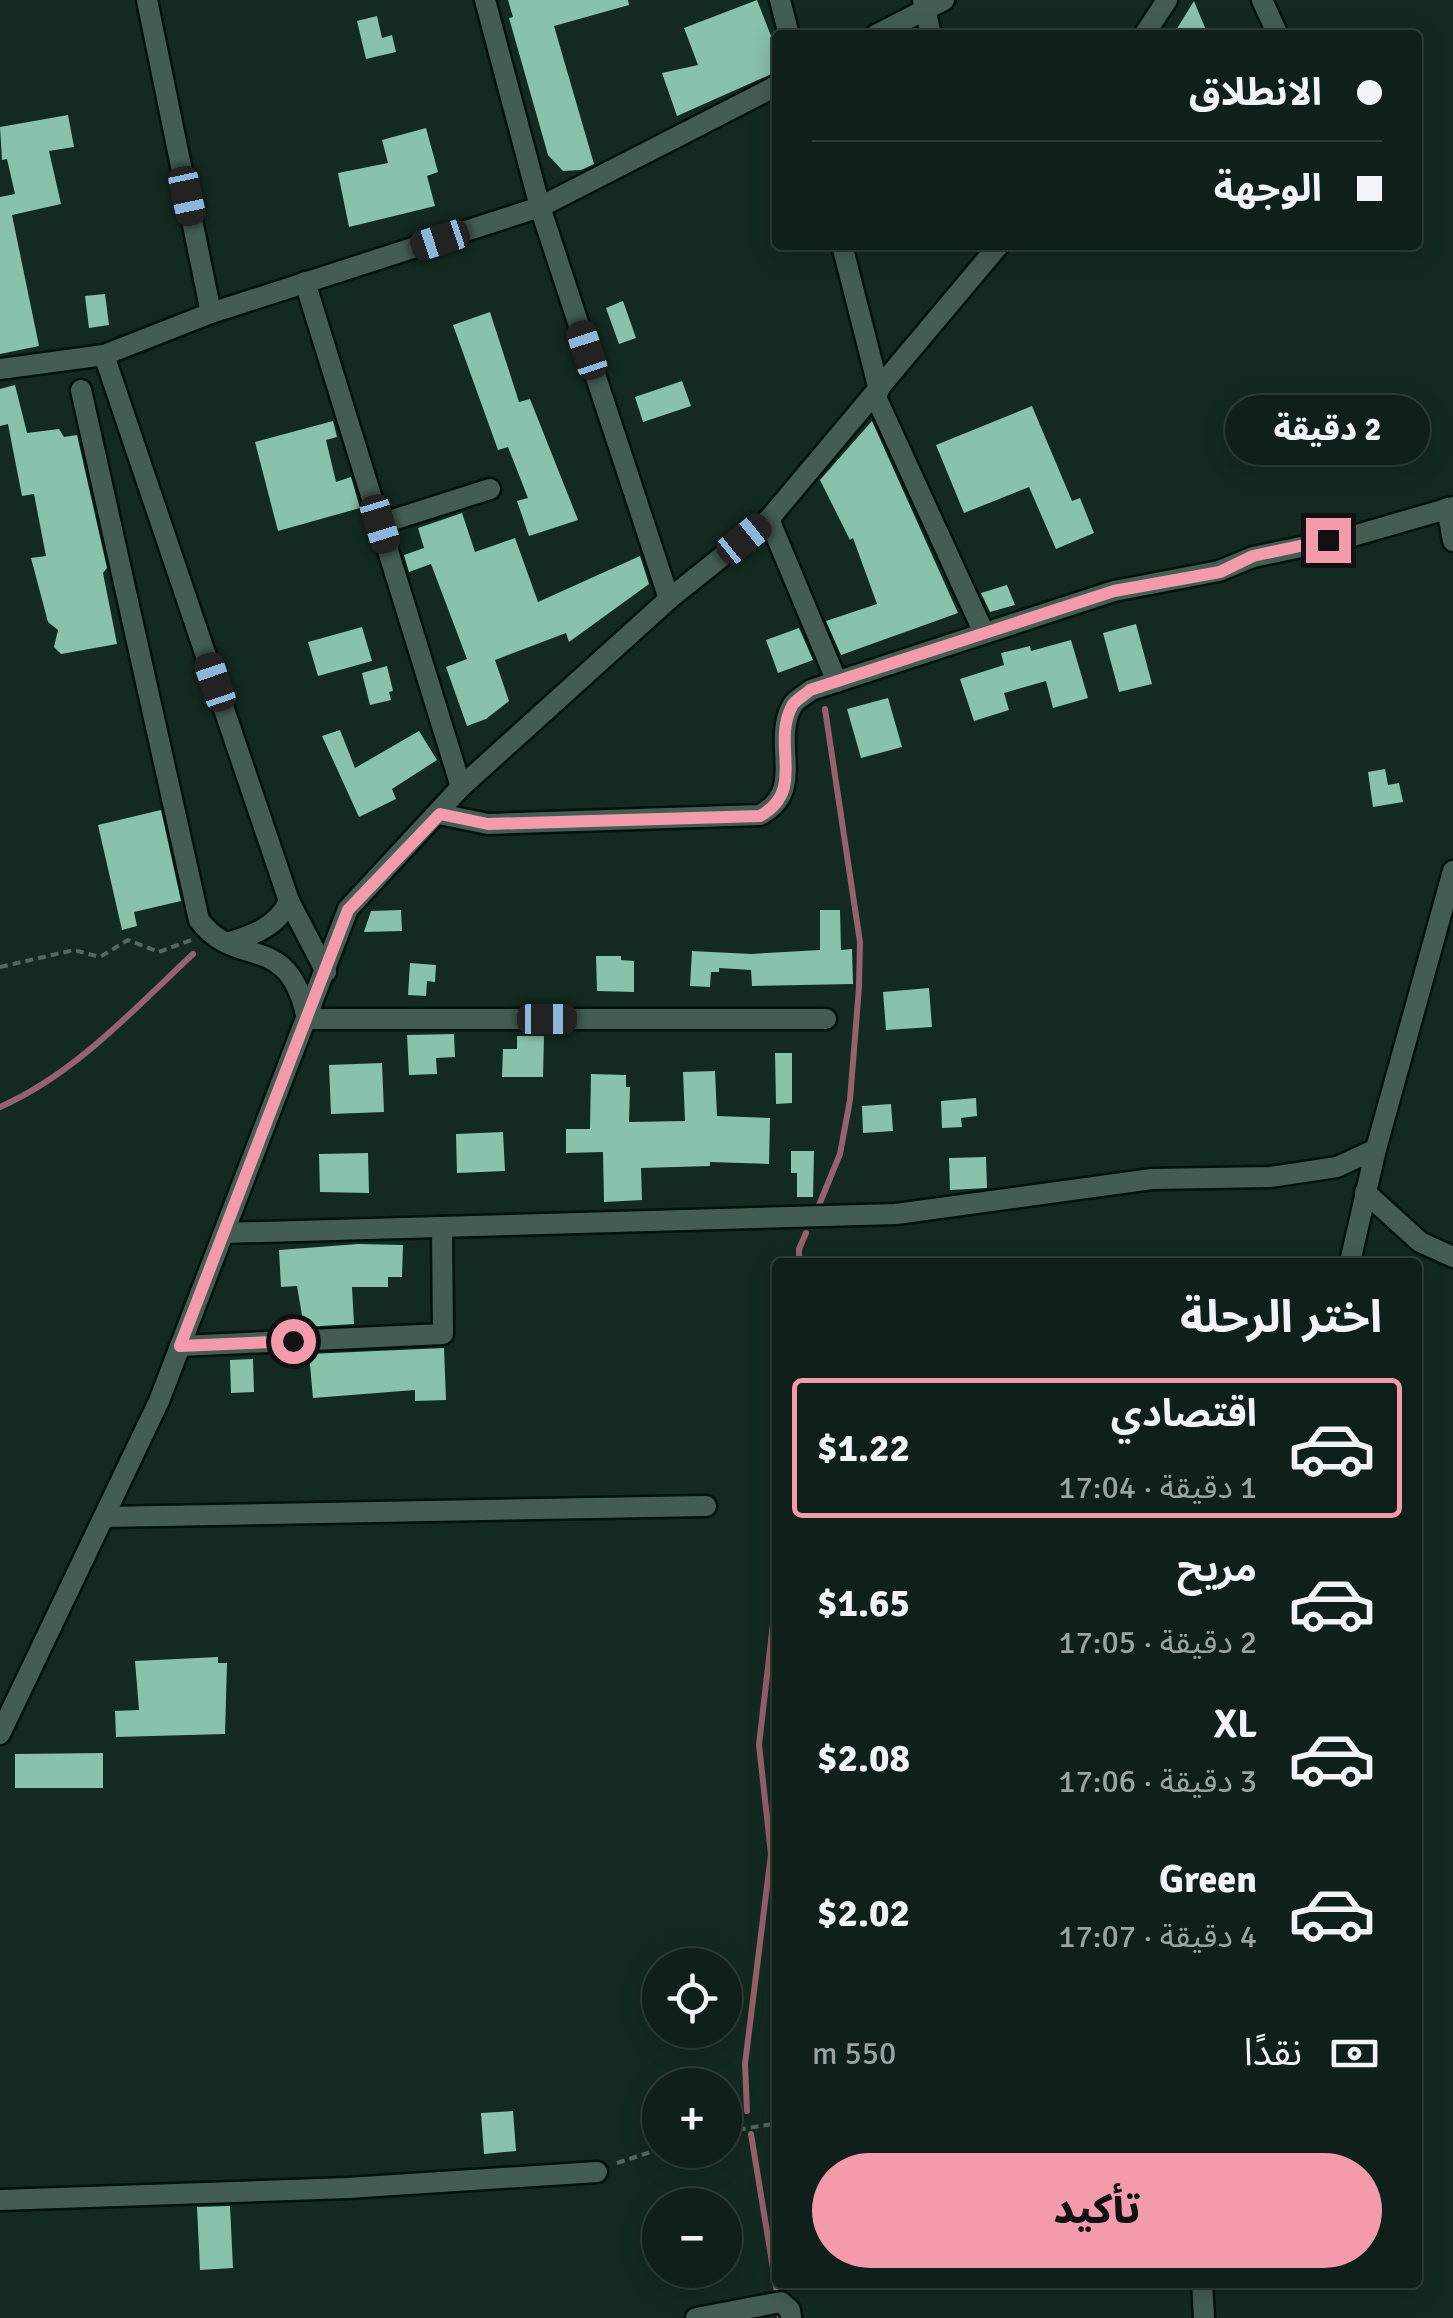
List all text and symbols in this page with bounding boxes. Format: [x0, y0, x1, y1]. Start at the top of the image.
text: الانطلاق [1189, 69, 1322, 116]
car [166, 164, 208, 228]
text: الوجهة [1214, 165, 1322, 212]
car [407, 216, 473, 264]
car [563, 317, 611, 383]
callout: 2 دقيقة [1226, 395, 1430, 465]
text: 2 دقيقة [1274, 410, 1381, 449]
car [357, 491, 403, 557]
car [711, 508, 777, 570]
route end [1306, 518, 1351, 563]
car [191, 649, 239, 715]
car [517, 1004, 577, 1034]
text: اختر الرحلة [1180, 1290, 1382, 1345]
route start [271, 1319, 316, 1364]
text: اقتصادي [1111, 1390, 1257, 1437]
icon: car [1287, 1403, 1377, 1493]
text: $1.22 [817, 1425, 910, 1472]
text: 1 دقيقة · 17:04 [1058, 1468, 1257, 1507]
text: مريح [1177, 1545, 1257, 1592]
icon: car [1287, 1558, 1377, 1648]
text: $1.65 [817, 1580, 910, 1627]
text: 2 دقيقة · 17:05 [1058, 1623, 1257, 1662]
text: XL [1214, 1701, 1257, 1748]
icon: car [1287, 1713, 1377, 1803]
text: $2.08 [817, 1735, 910, 1782]
text: 3 دقيقة · 17:06 [1058, 1762, 1257, 1801]
text: Green [1159, 1856, 1257, 1903]
icon: car [1287, 1868, 1377, 1958]
text: $2.02 [817, 1890, 910, 1937]
text: 4 دقيقة · 17:07 [1058, 1917, 1257, 1956]
map controls [642, 1948, 742, 2288]
button: locate [642, 1948, 742, 2048]
icon: cash [1327, 2026, 1382, 2081]
text: نقدًا [1244, 2029, 1302, 2076]
text: 550 m [812, 2034, 896, 2073]
button: + [642, 2068, 742, 2168]
button: تأكيد [812, 2153, 1382, 2268]
button: − [642, 2188, 742, 2288]

